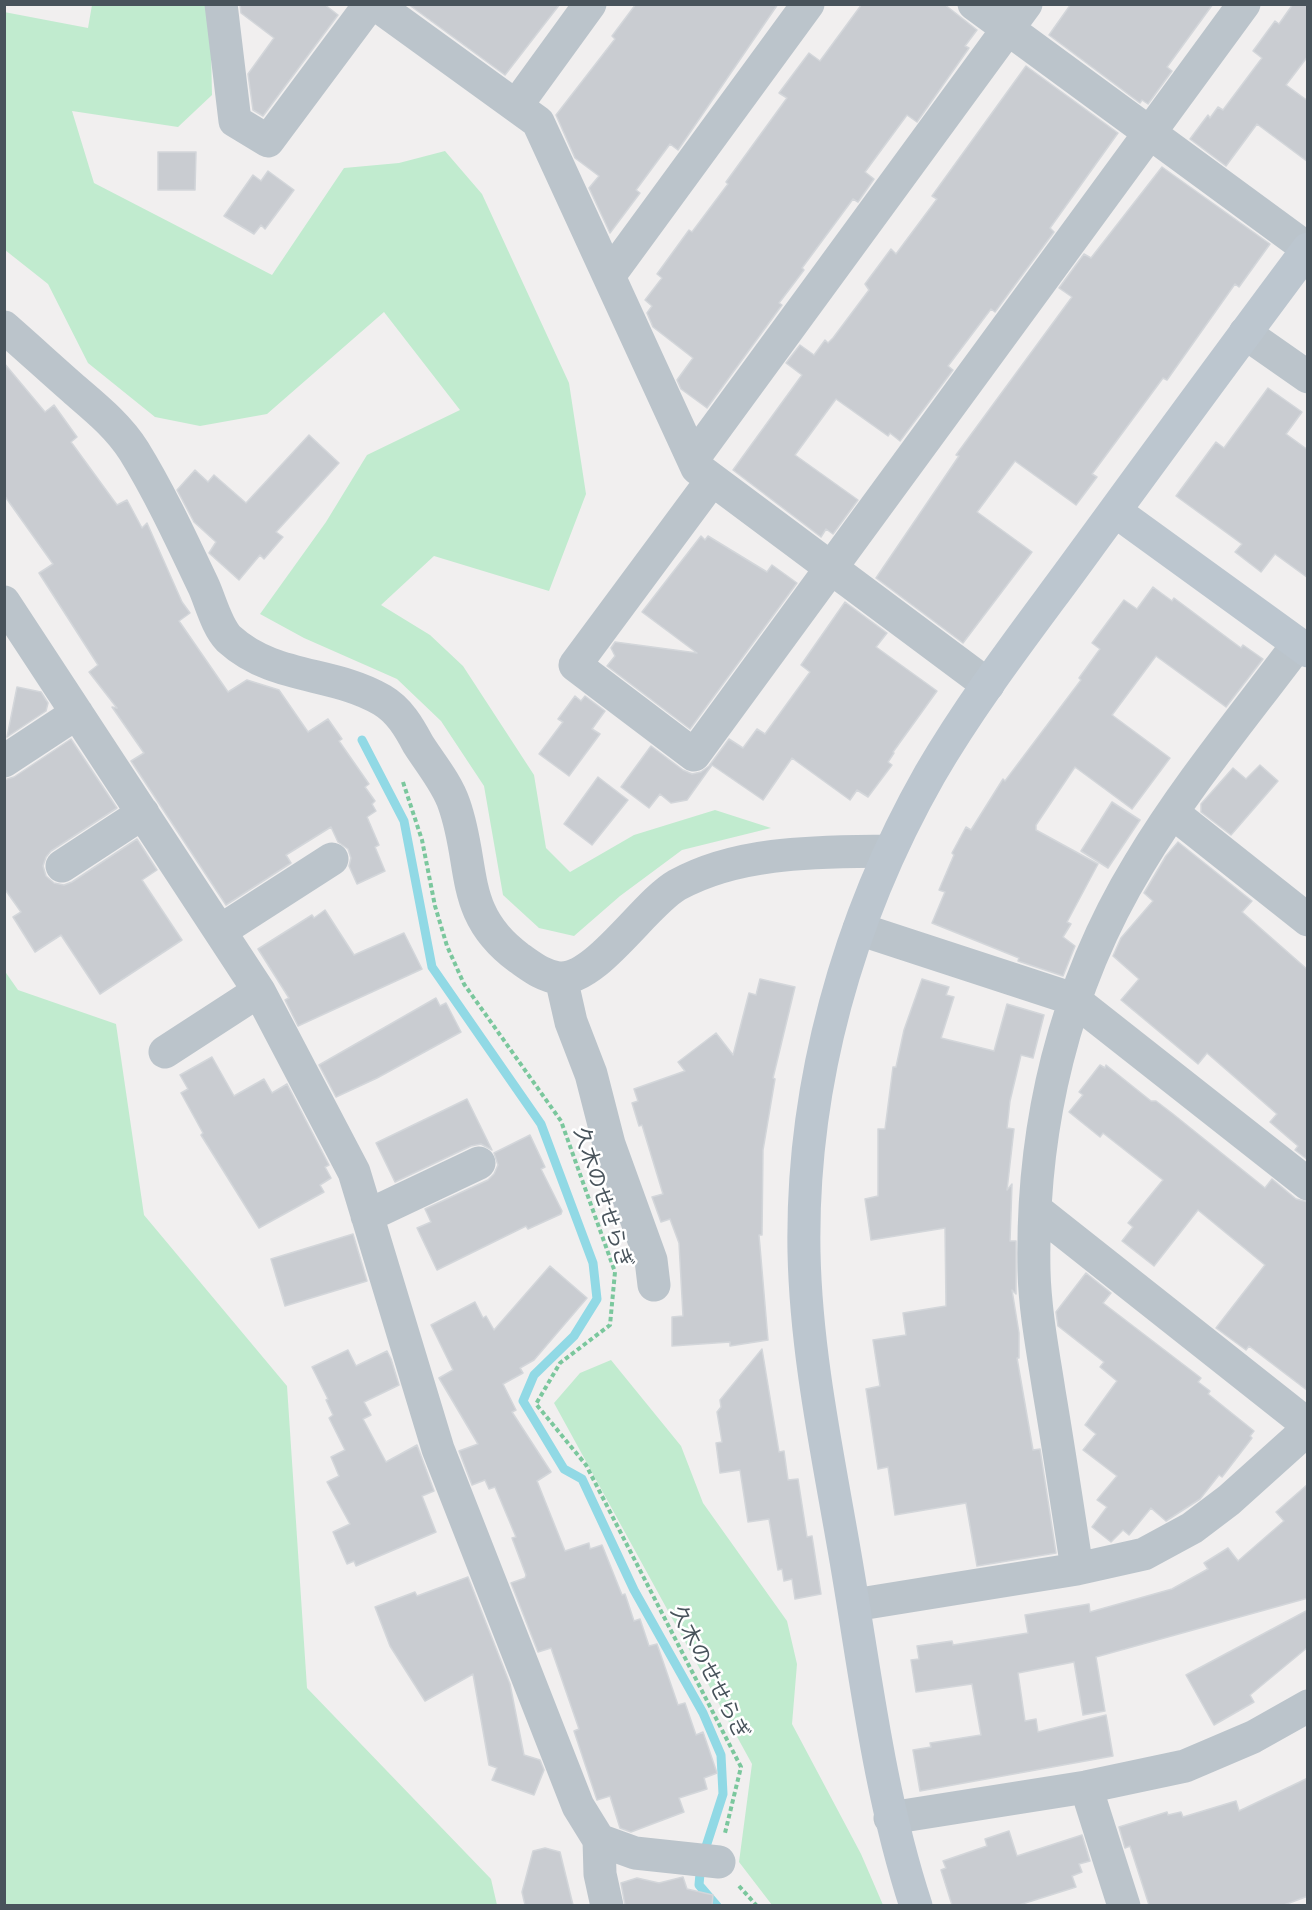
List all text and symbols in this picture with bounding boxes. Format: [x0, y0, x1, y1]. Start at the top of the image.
street label: 久木のせせらぎ [567, 1124, 637, 1272]
street label: 久木のせせらぎ [664, 1602, 754, 1744]

